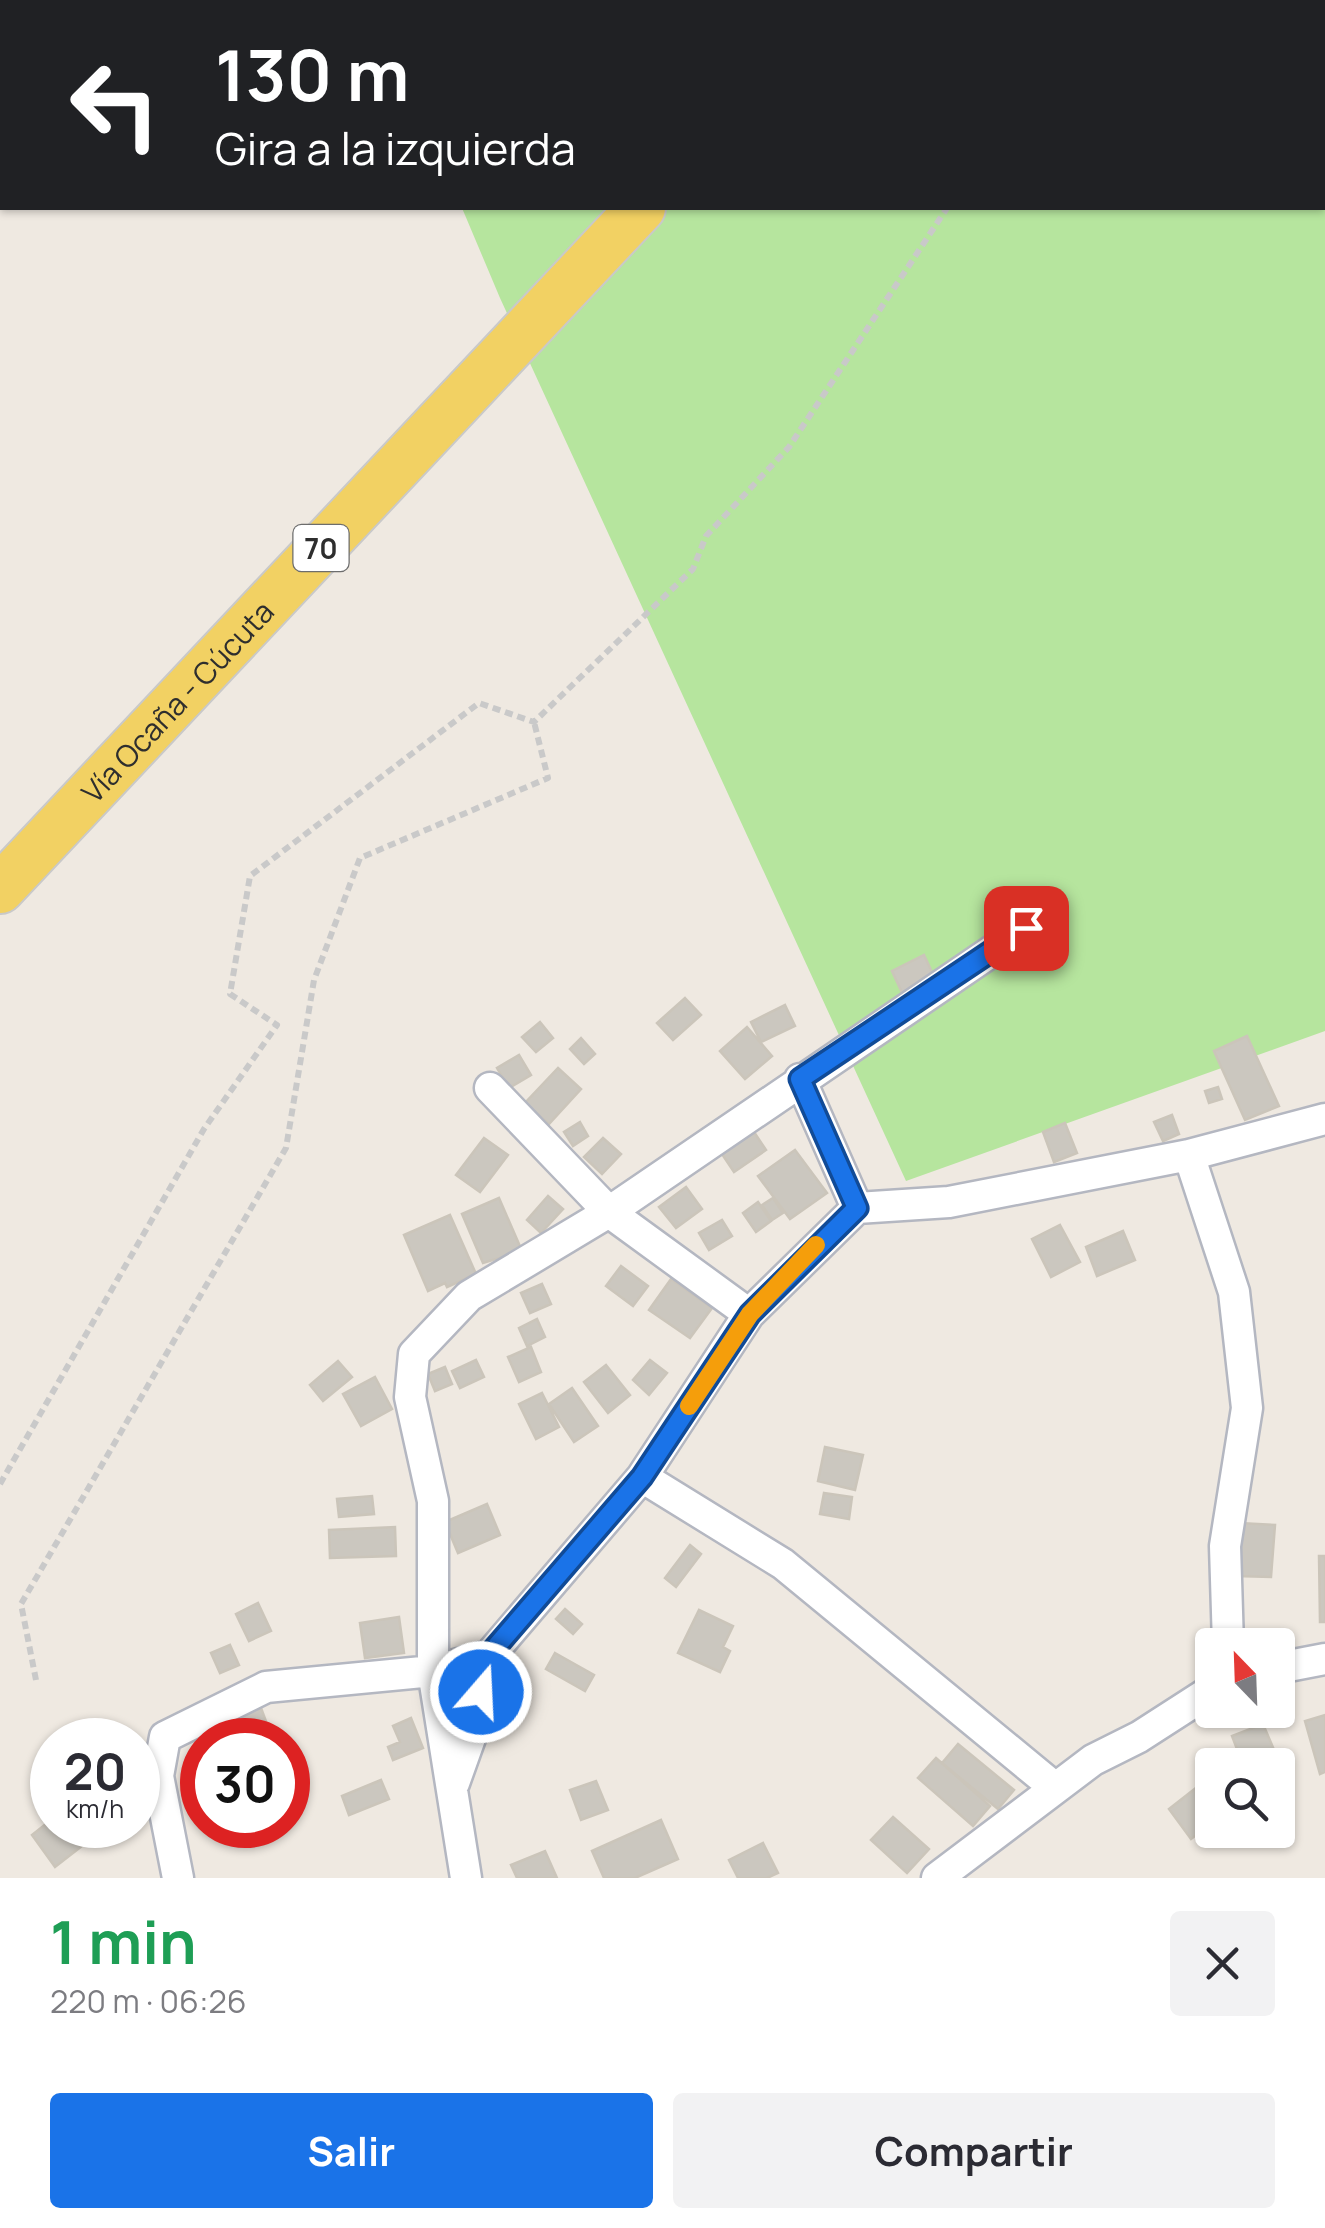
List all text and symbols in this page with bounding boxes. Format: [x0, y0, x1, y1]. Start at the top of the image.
text: 130 m [215, 26, 409, 122]
icon: left [50, 40, 180, 170]
text: Gira a la izquierda [215, 117, 576, 179]
road number: 70 [294, 525, 348, 571]
street label: Vía Ocaña - Cúcuta [72, 591, 282, 811]
pin [984, 886, 1069, 971]
icon: arrive [999, 901, 1054, 956]
north arrow [1195, 1628, 1295, 1728]
map controls [1195, 1628, 1295, 1848]
position arrow [429, 1640, 533, 1744]
speed limit sign: 30 [180, 1718, 310, 1848]
text: 20 [64, 1737, 126, 1805]
button: search [1195, 1748, 1295, 1848]
text: km/h [66, 1791, 124, 1826]
text: 1 min [50, 1900, 197, 1982]
button: close [1170, 1911, 1275, 2016]
text: 220 m · 06:26 [50, 1979, 247, 2023]
button: Salir [50, 2093, 653, 2208]
button: Compartir [673, 2093, 1275, 2208]

